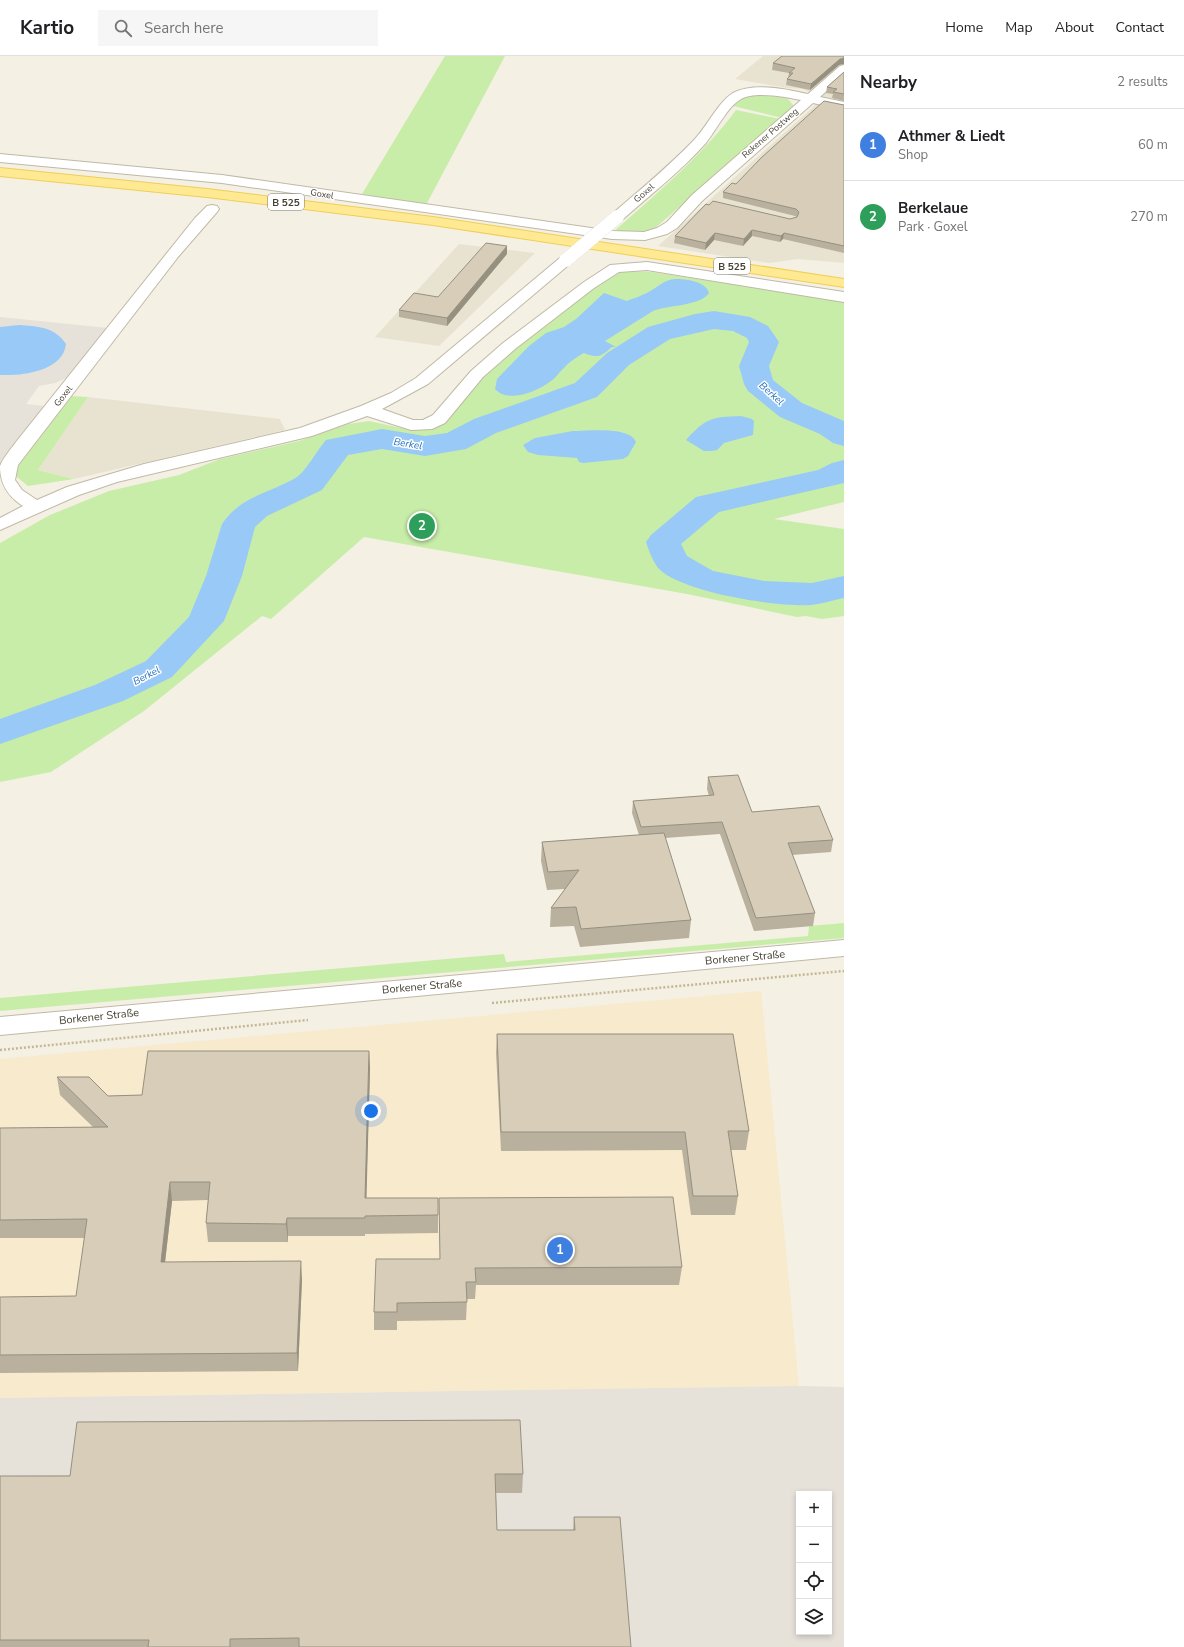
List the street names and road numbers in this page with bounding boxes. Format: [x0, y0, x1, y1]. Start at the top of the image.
street label: Rekener Postweg [739, 105, 801, 161]
street label: Goxel [631, 181, 657, 205]
street label: Goxel [309, 186, 335, 202]
road number: B 525 [268, 194, 304, 210]
road number: B 525 [714, 258, 750, 274]
street label: Goxel [51, 383, 75, 409]
street label: Borkener Straße [704, 947, 786, 968]
street label: Borkener Straße [381, 976, 463, 997]
street label: Borkener Straße [58, 1005, 140, 1028]

